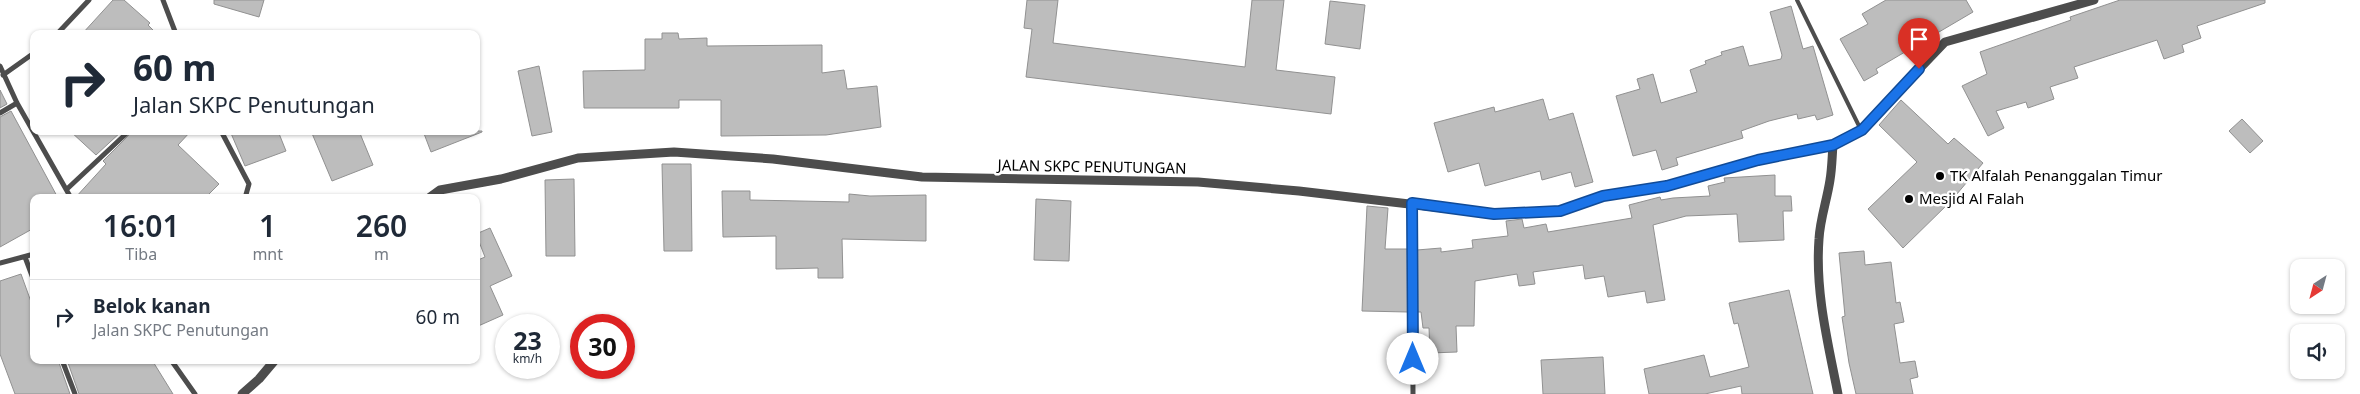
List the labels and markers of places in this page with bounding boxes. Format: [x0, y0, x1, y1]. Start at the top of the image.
pin [1898, 18, 1940, 69]
place label: TK Alfalah Penanggalan Timur [1950, 165, 2163, 185]
marker: TK Alfalah Penanggalan Timur [1934, 170, 1946, 182]
place label: Mesjid Al Falah [1919, 188, 2024, 208]
marker: Mesjid Al Falah [1903, 193, 1915, 205]

